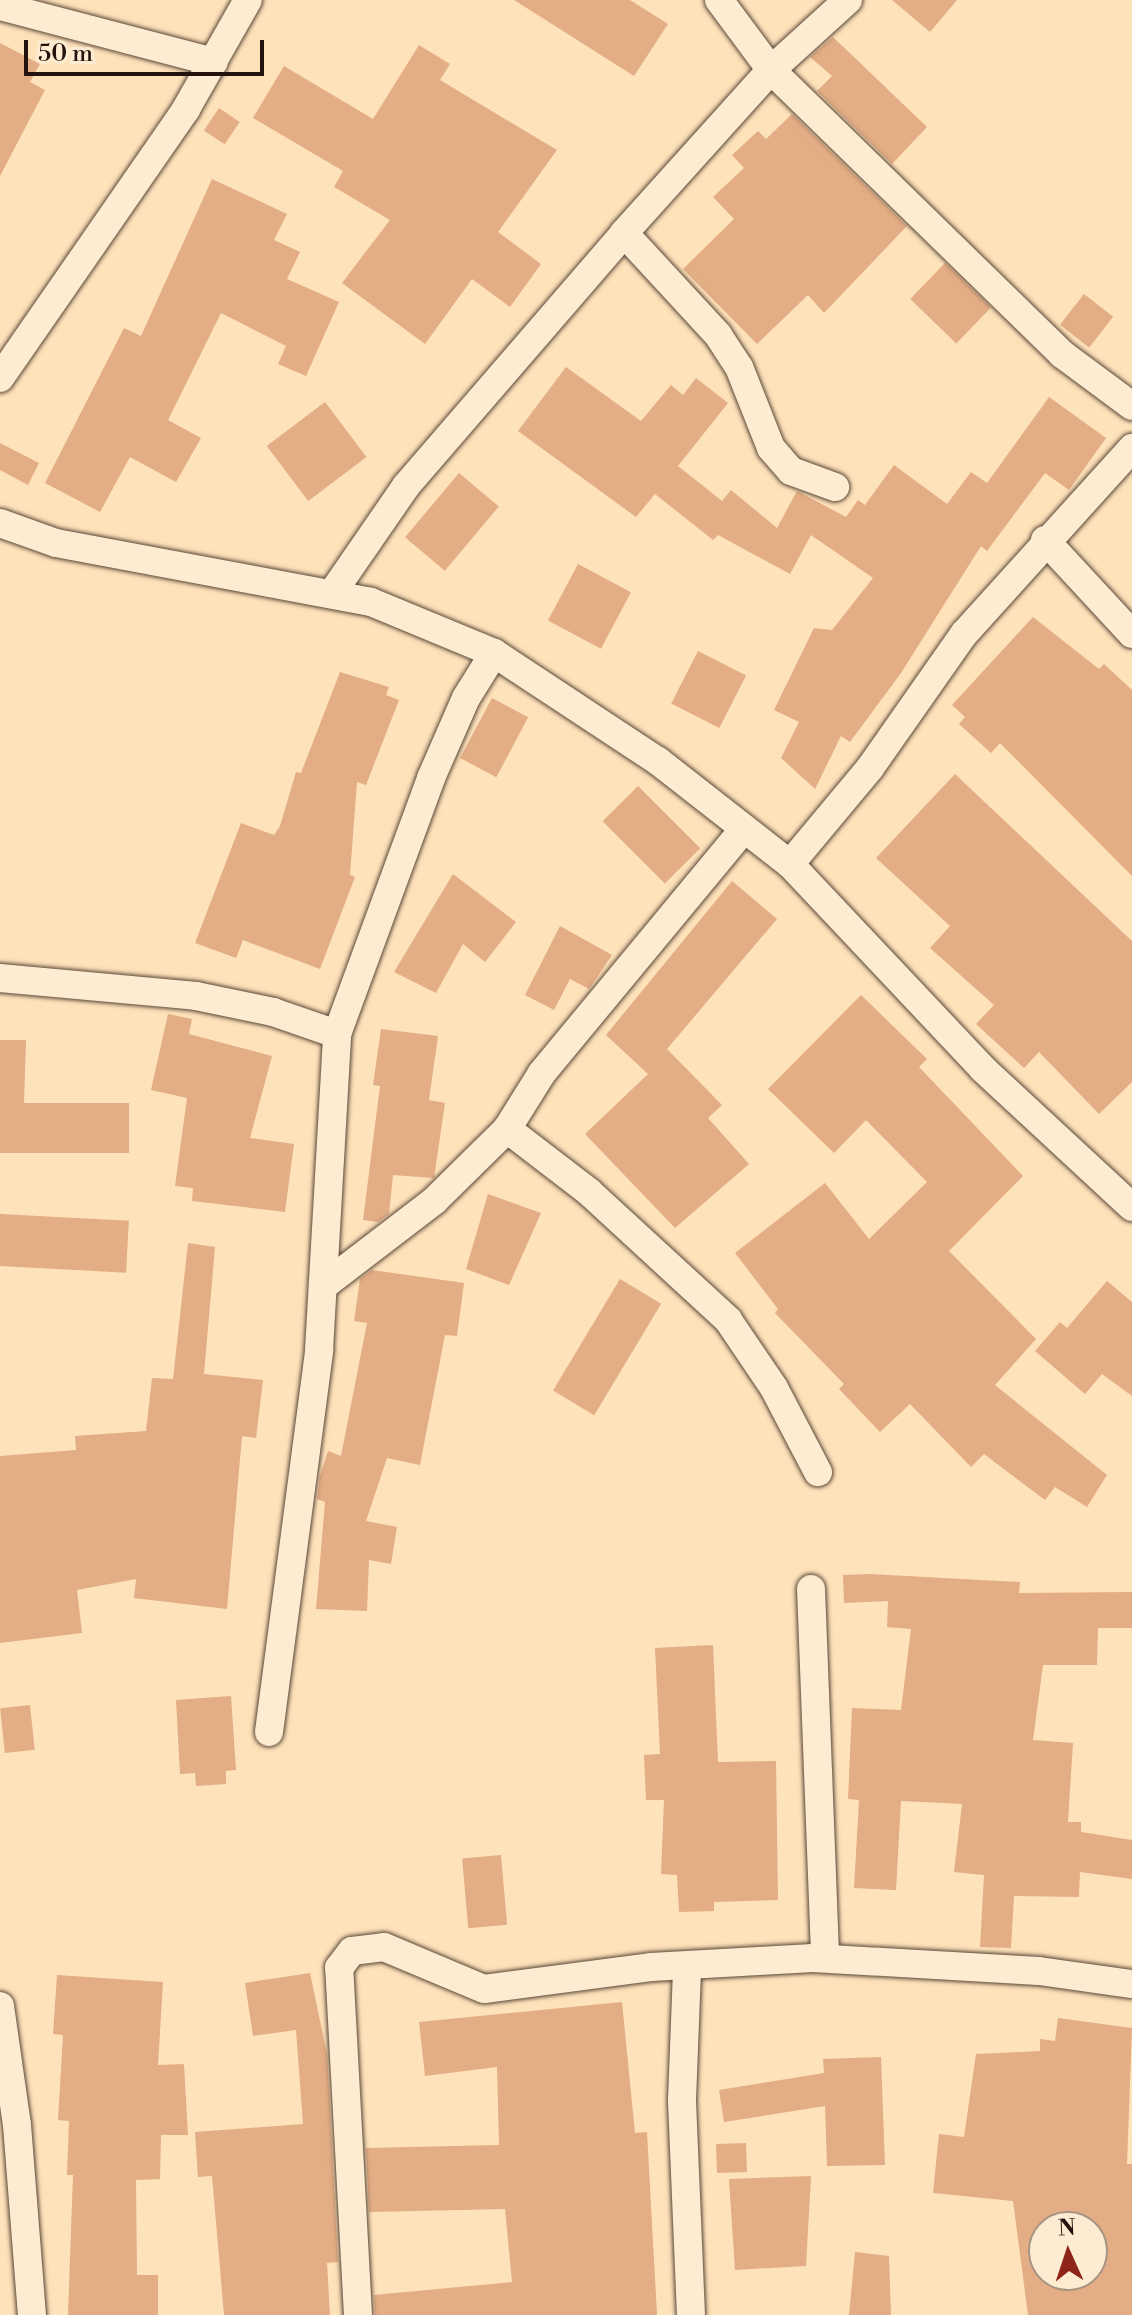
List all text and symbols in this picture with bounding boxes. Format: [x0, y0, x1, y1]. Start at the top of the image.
scale bar [28, 24, 268, 74]
text: 50 m [38, 39, 93, 69]
north arrow [1028, 2211, 1108, 2291]
text: N [1057, 2215, 1076, 2242]

